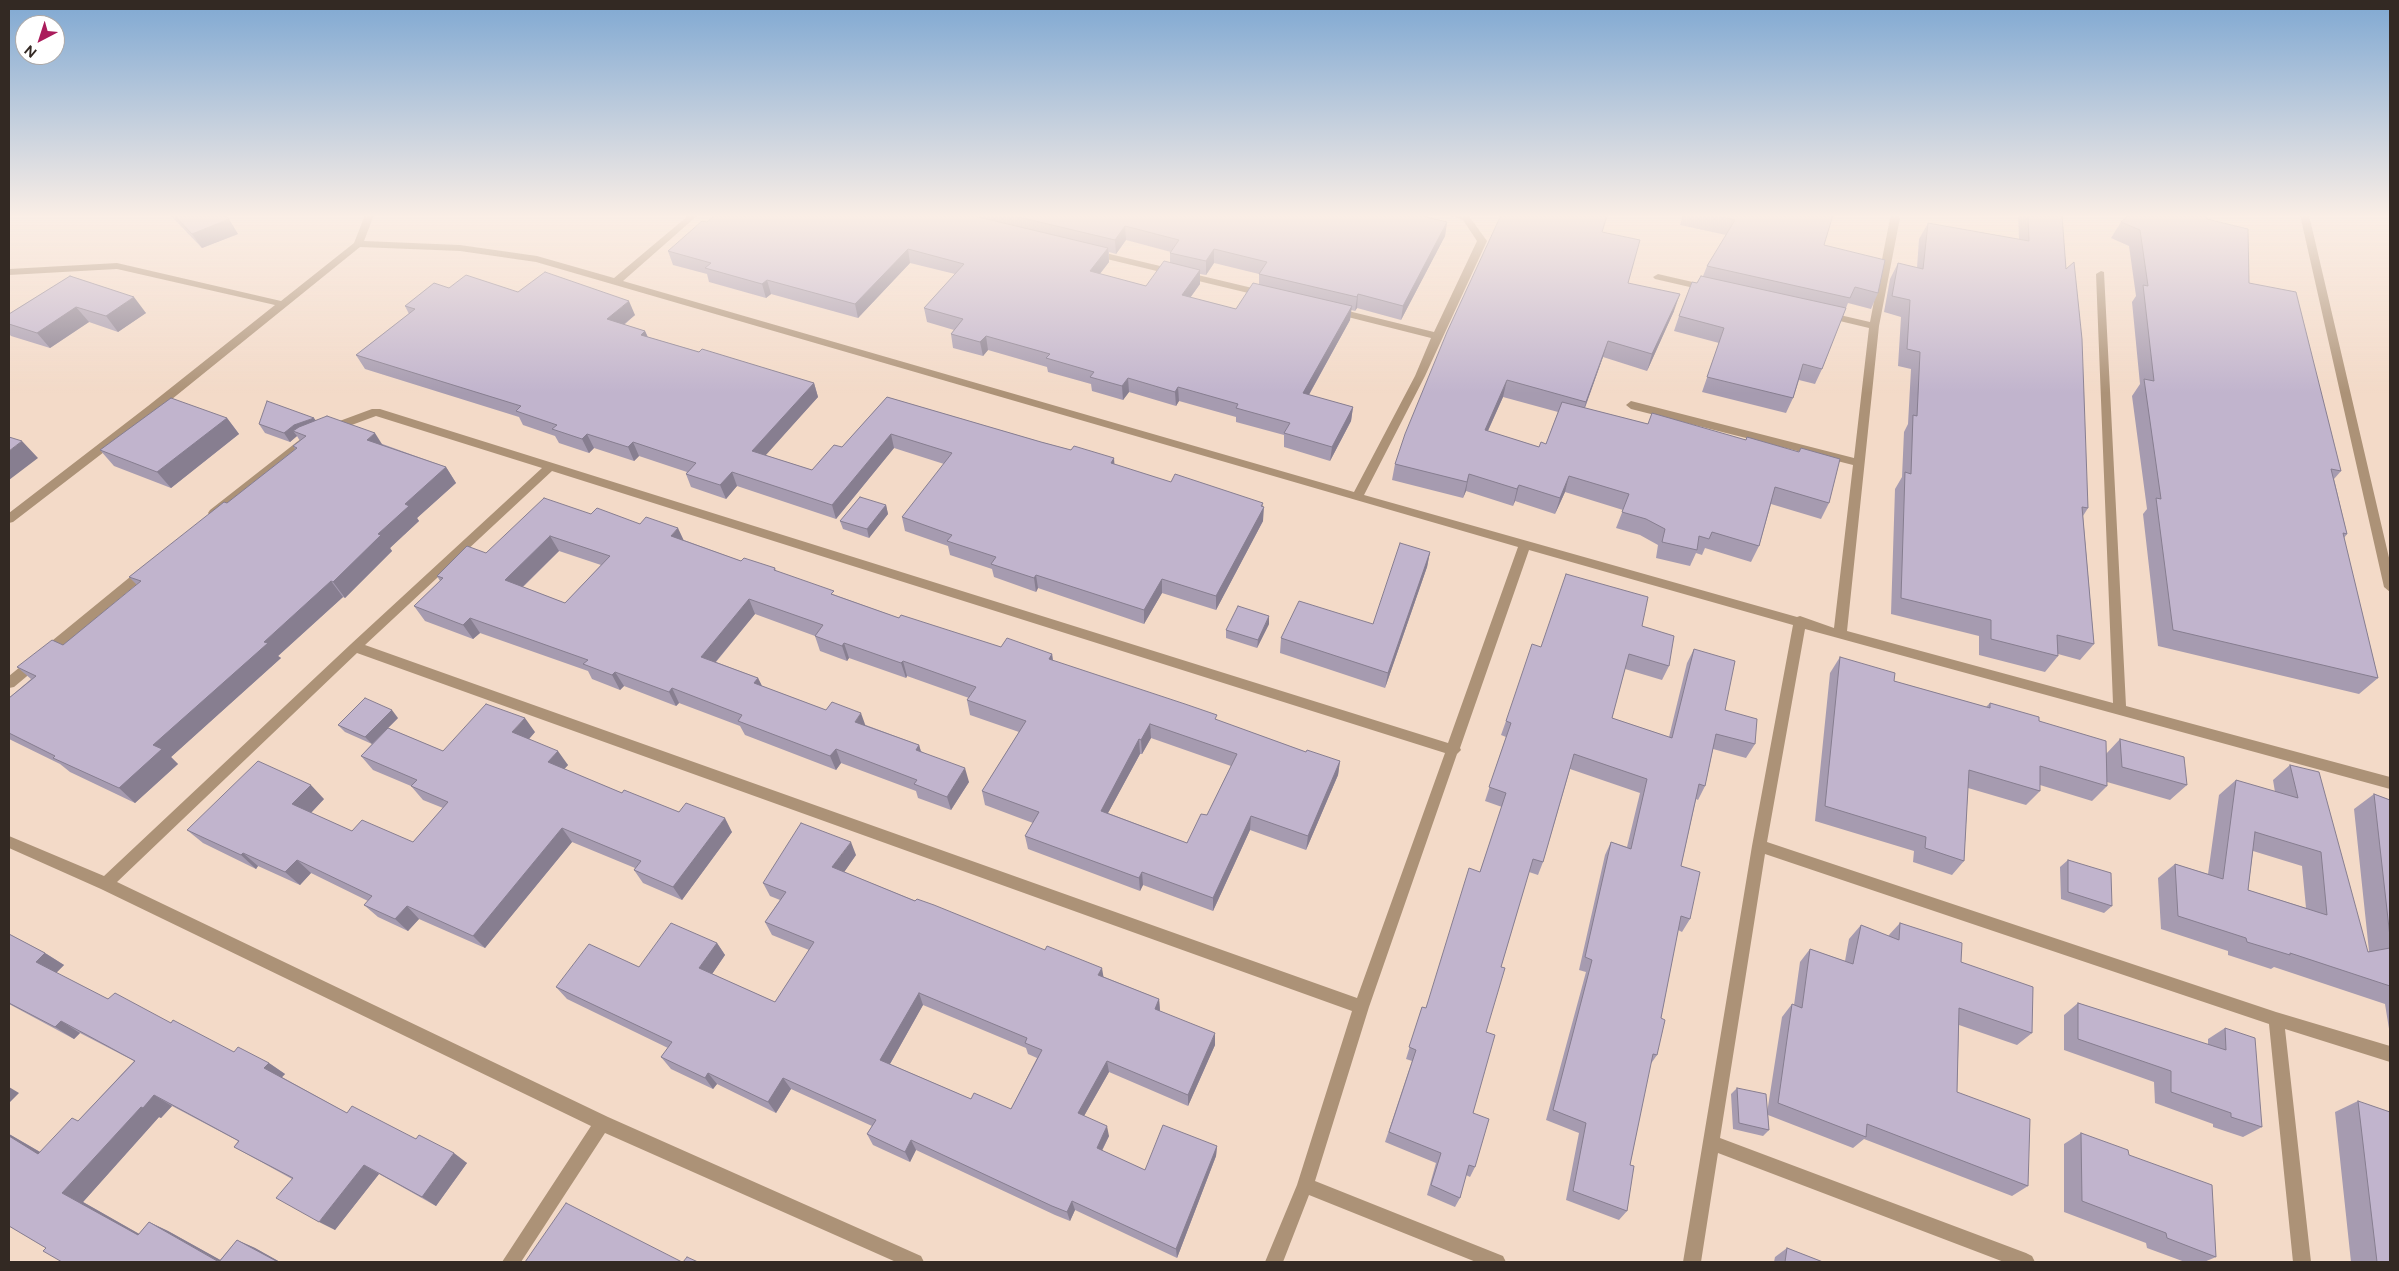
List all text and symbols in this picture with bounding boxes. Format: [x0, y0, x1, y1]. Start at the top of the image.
north arrow [15, 15, 65, 65]
text: N [21, 41, 40, 61]

